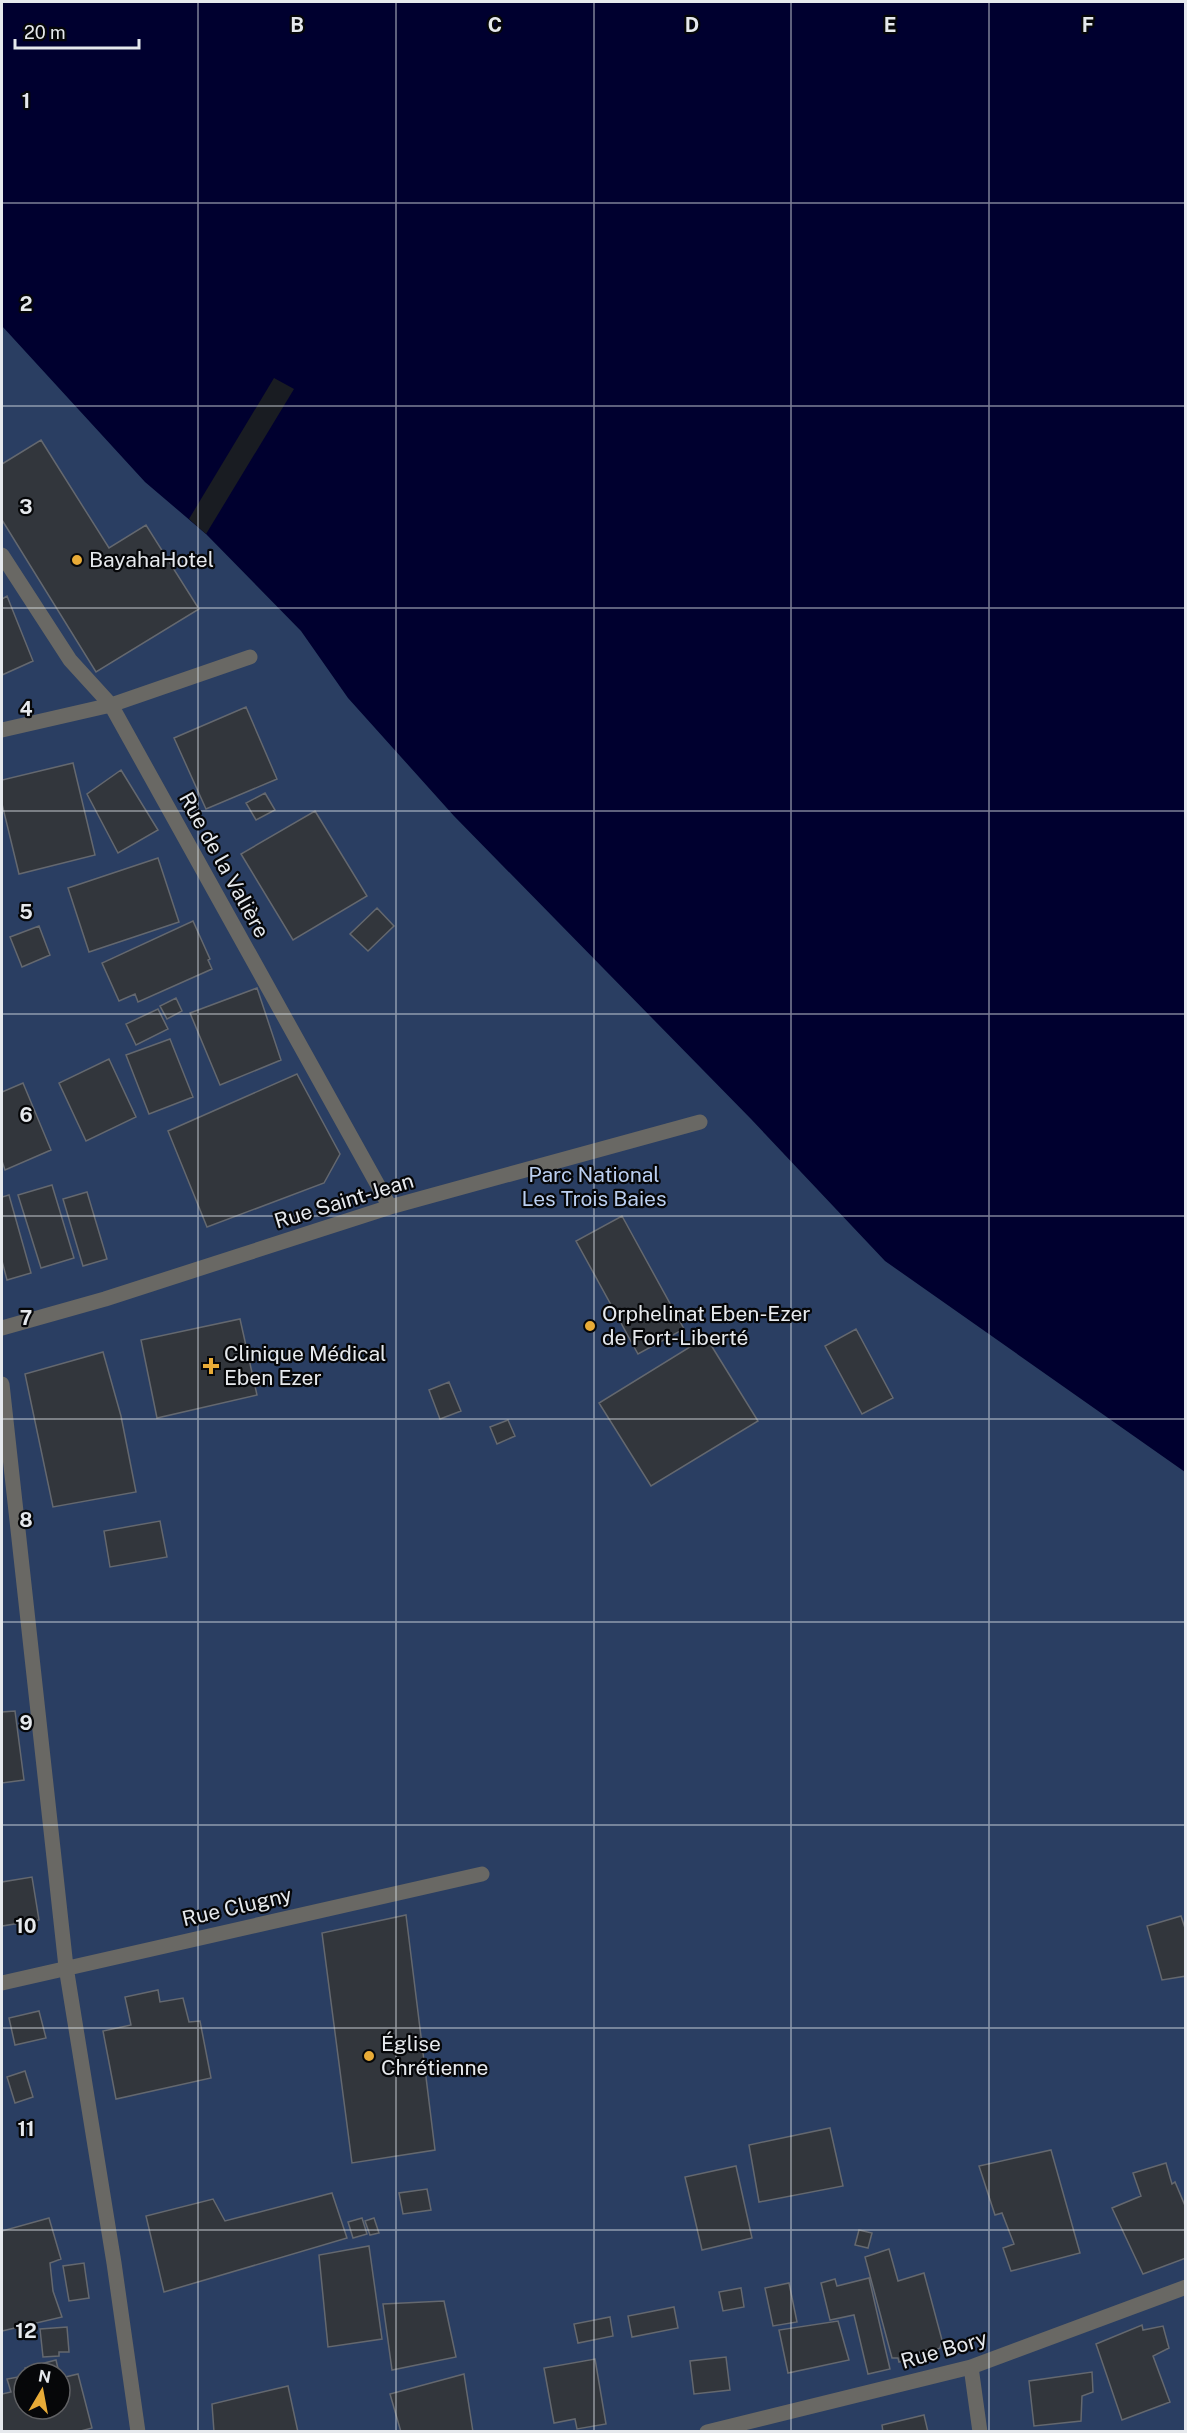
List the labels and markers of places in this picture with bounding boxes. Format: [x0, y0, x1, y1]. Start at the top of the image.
place label: BayahaHotel [89, 547, 214, 572]
marker: BayahaHotel [70, 553, 84, 567]
place label: Orphelinat Eben-Ezer de Fort-Liberté [602, 1301, 811, 1350]
marker: Orphelinat Eben-Ezer de Fort-Liberté [583, 1319, 597, 1333]
place label: Clinique Médical Eben Ezer [224, 1341, 386, 1390]
marker: Clinique Médical Eben Ezer [202, 1357, 220, 1375]
place label: Église Chrétienne [381, 2031, 488, 2080]
marker: Église Chrétienne [362, 2049, 376, 2063]

